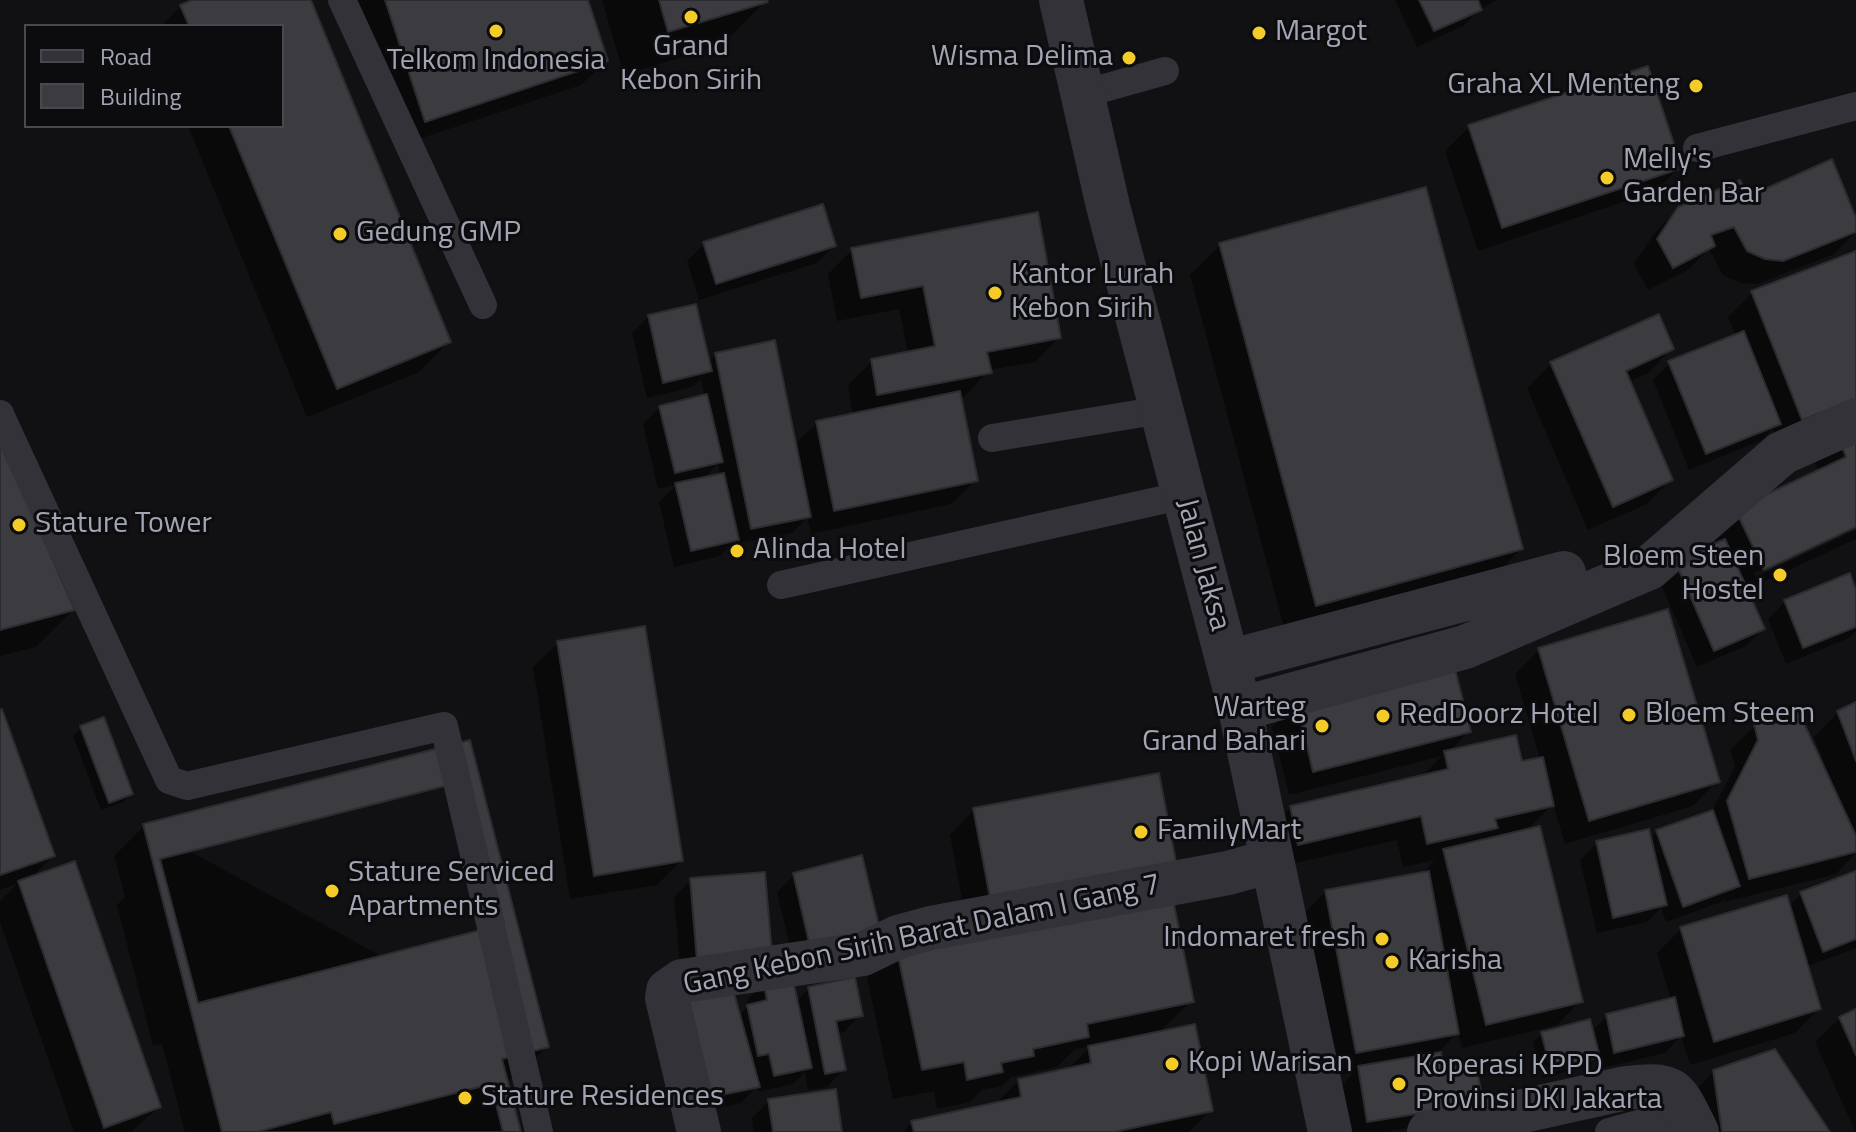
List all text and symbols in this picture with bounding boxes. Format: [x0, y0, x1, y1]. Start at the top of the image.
marker: Grand Kebon Sirih [682, 8, 700, 26]
place label: Margot [1275, 15, 1367, 51]
marker: Telkom Indonesia [487, 22, 505, 40]
legend [24, 24, 284, 128]
marker: Margot [1250, 24, 1268, 42]
place label: Grand Kebon Sirih [620, 30, 762, 100]
text: Road [100, 38, 152, 74]
place label: Wisma Delima [931, 40, 1113, 76]
place label: Telkom Indonesia [387, 44, 605, 80]
marker: Wisma Delima [1120, 49, 1138, 67]
place label: Graha XL Menteng [1447, 68, 1680, 104]
marker: Graha XL Menteng [1687, 77, 1705, 95]
text: Building [100, 78, 182, 114]
place label: Melly's Garden Bar [1623, 143, 1764, 214]
marker: Melly's Garden Bar [1598, 169, 1616, 187]
place label: Gedung GMP [356, 216, 521, 252]
marker: Gedung GMP [331, 225, 349, 243]
place label: Kantor Lurah Kebon Sirih [1011, 258, 1174, 328]
marker: Kantor Lurah Kebon Sirih [986, 284, 1004, 302]
street label: Jalan Jaksa [1167, 495, 1237, 635]
place label: Stature Tower [35, 507, 212, 543]
marker: Stature Tower [10, 516, 28, 534]
place label: Alinda Hotel [753, 533, 906, 569]
place label: Bloem Steen Hostel [1603, 540, 1764, 610]
marker: Alinda Hotel [728, 542, 746, 560]
marker: Bloem Steen Hostel [1771, 566, 1789, 584]
place label: Warteg Grand Bahari [1142, 691, 1306, 762]
place label: Bloem Steem [1645, 697, 1815, 733]
place label: RedDoorz Hotel [1399, 698, 1598, 734]
marker: Bloem Steem [1620, 706, 1638, 724]
marker: RedDoorz Hotel [1374, 707, 1392, 725]
marker: Warteg Grand Bahari [1313, 717, 1331, 735]
place label: FamilyMart [1157, 814, 1301, 850]
marker: FamilyMart [1132, 823, 1150, 841]
place label: Stature Serviced Apartments [348, 856, 555, 926]
street label: Gang Kebon Sirih Barat Dalam I Gang 7 [680, 868, 1164, 1004]
marker: Stature Serviced Apartments [323, 882, 341, 900]
place label: Indomaret fresh [1163, 921, 1366, 957]
marker: Indomaret fresh [1373, 930, 1391, 948]
place label: Karisha [1408, 944, 1502, 980]
marker: Karisha [1383, 953, 1401, 971]
place label: Kopi Warisan [1188, 1046, 1353, 1082]
place label: Koperasi KPPD Provinsi DKI Jakarta [1415, 1049, 1662, 1120]
marker: Kopi Warisan [1163, 1055, 1181, 1073]
marker: Koperasi KPPD Provinsi DKI Jakarta [1390, 1075, 1408, 1093]
place label: Stature Residences [481, 1080, 724, 1116]
marker: Stature Residences [456, 1089, 474, 1107]

